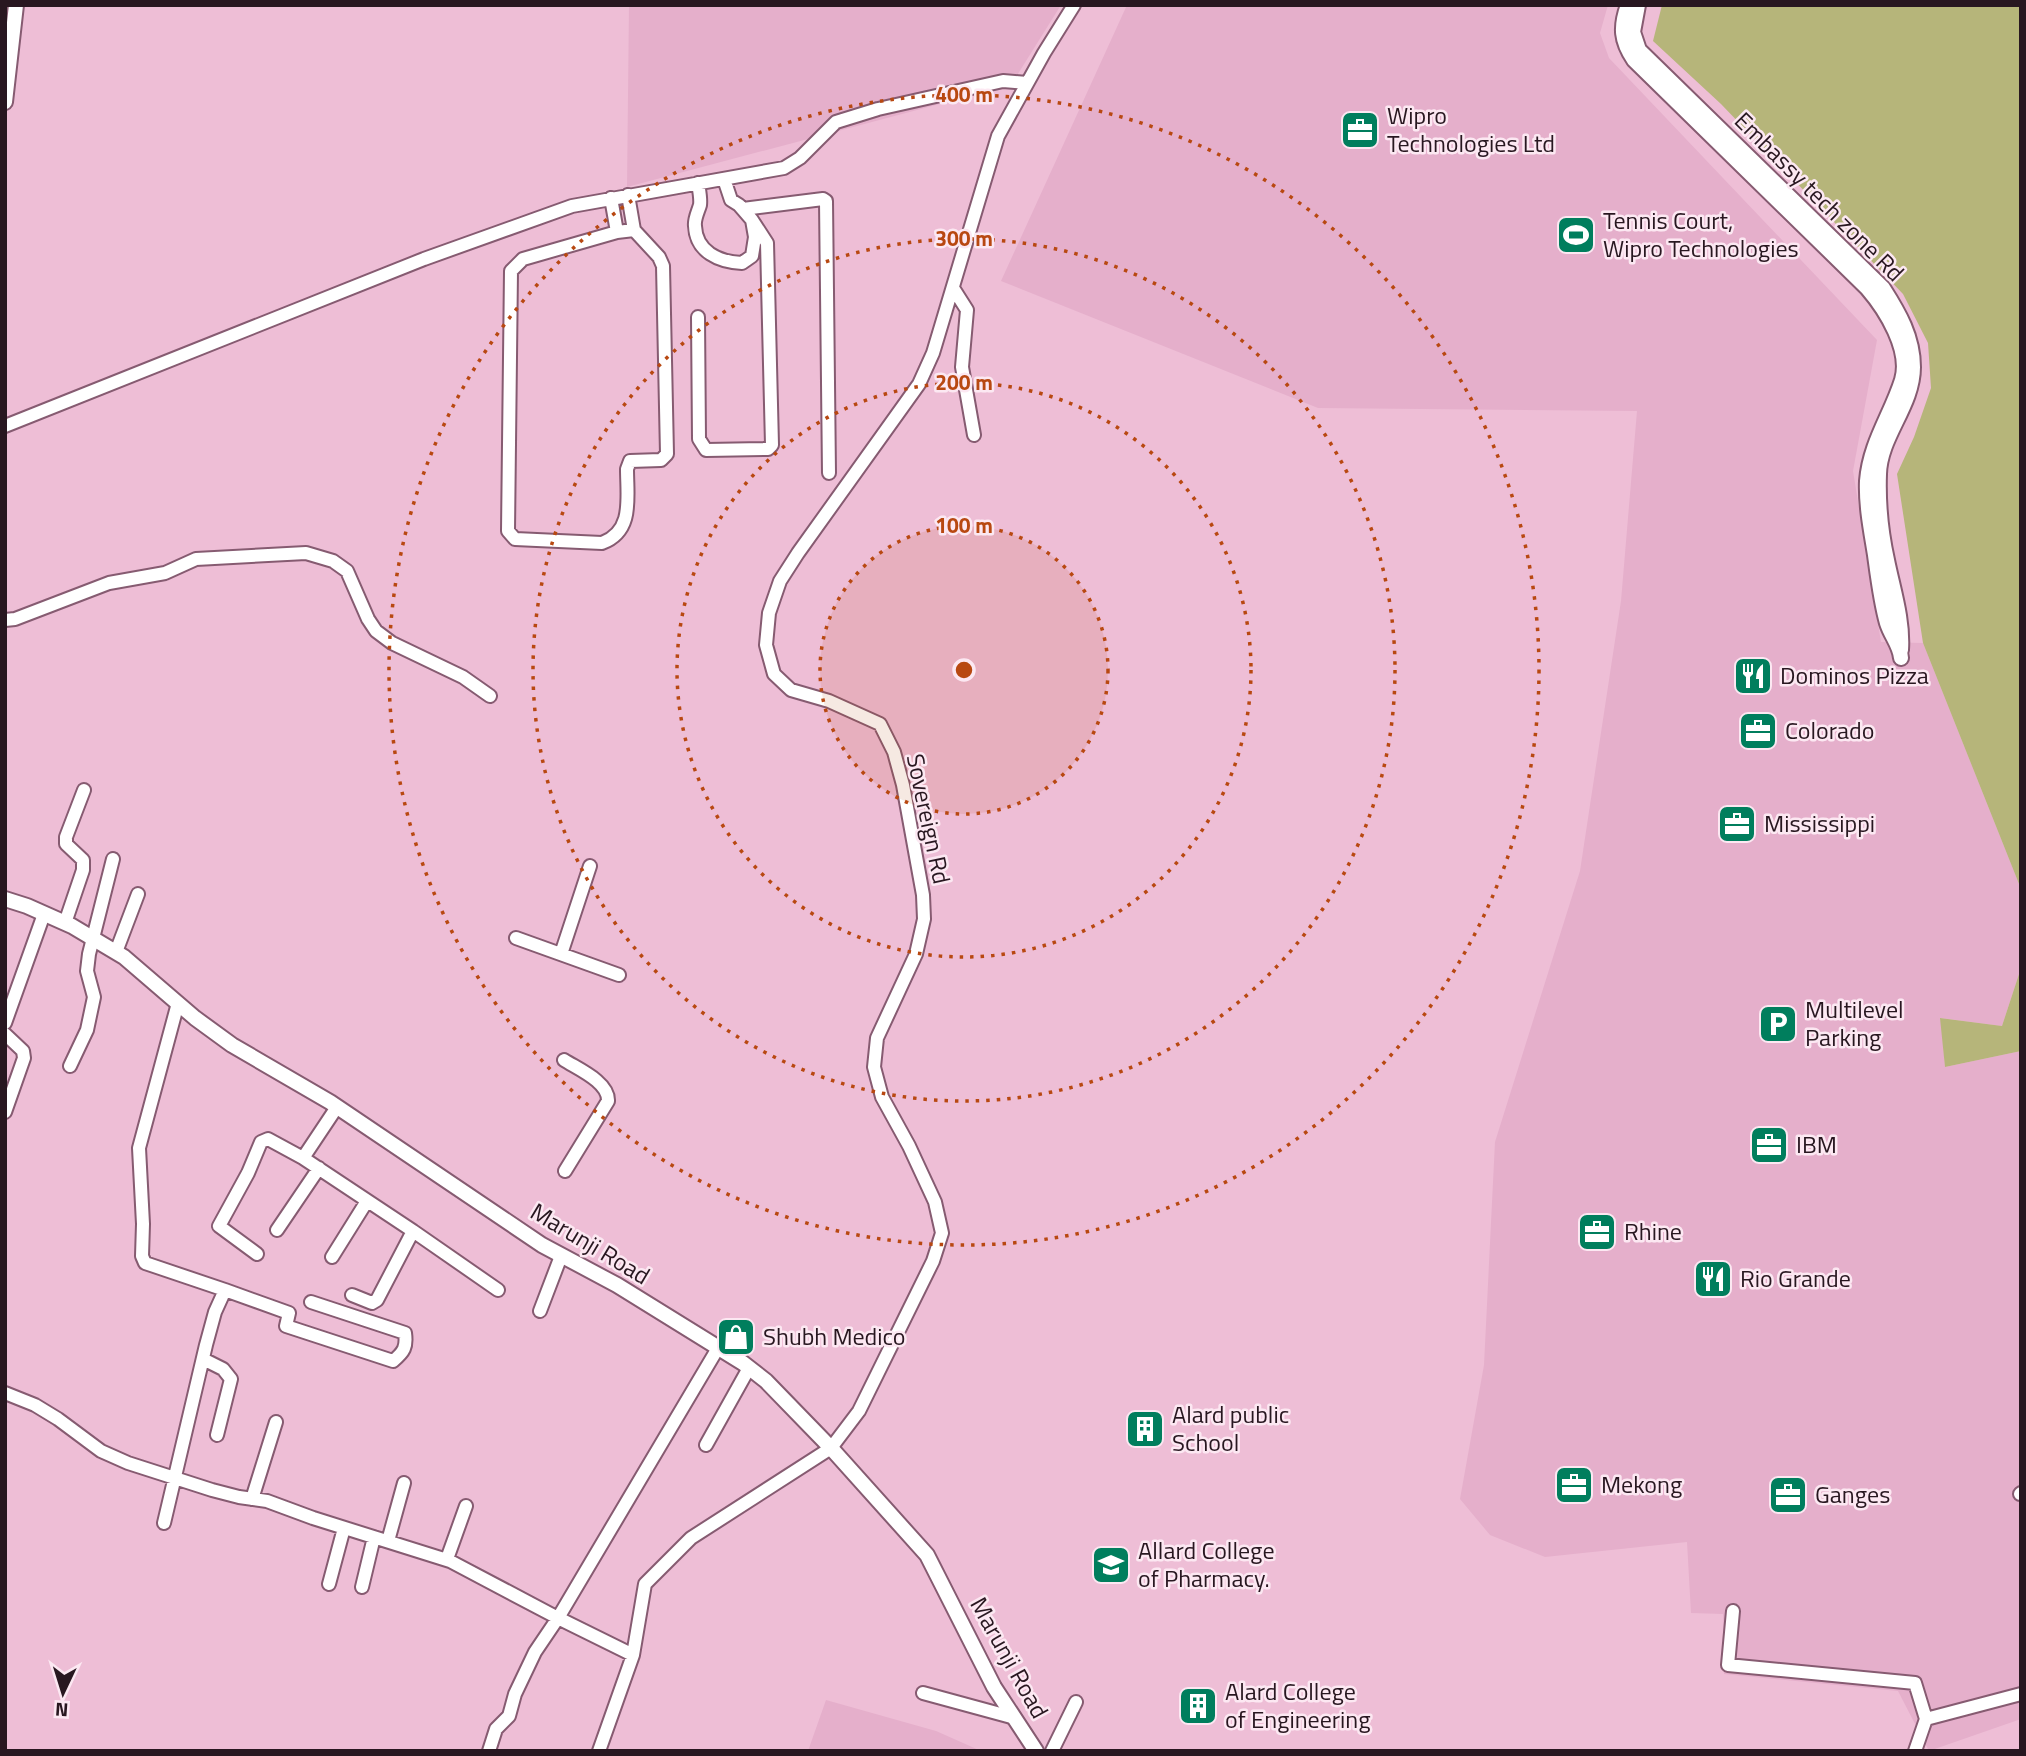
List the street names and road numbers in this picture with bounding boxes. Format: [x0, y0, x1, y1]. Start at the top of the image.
street label: Embassy tech zone Rd [1727, 103, 1913, 289]
street label: Sovereign Rd [898, 750, 960, 887]
street label: Marunji Road [524, 1193, 657, 1293]
street label: Marunji Road [962, 1590, 1058, 1725]

